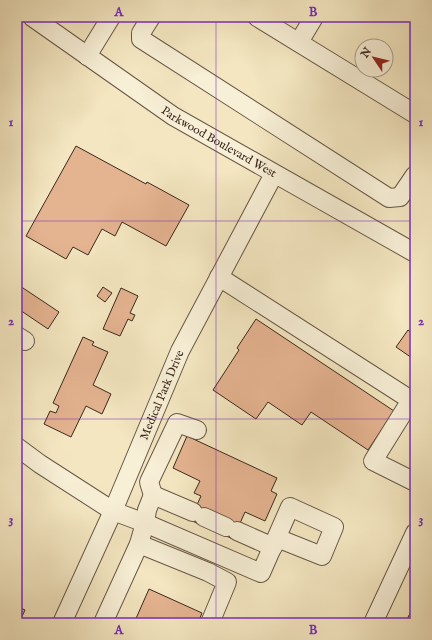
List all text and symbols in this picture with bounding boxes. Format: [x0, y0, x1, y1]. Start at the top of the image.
text: A [114, 4, 125, 21]
text: B [309, 4, 318, 21]
north arrow [354, 38, 394, 78]
text: N [358, 45, 375, 62]
street label: Parkwood Boulevard West [158, 103, 279, 181]
text: 1 [9, 114, 14, 131]
text: 1 [419, 114, 424, 131]
text: 2 [8, 313, 14, 330]
text: 2 [418, 313, 424, 330]
street label: Medical Park Drive [136, 347, 187, 442]
text: 3 [9, 511, 14, 528]
text: 3 [419, 511, 424, 528]
text: A [114, 622, 125, 639]
text: B [309, 622, 318, 639]

